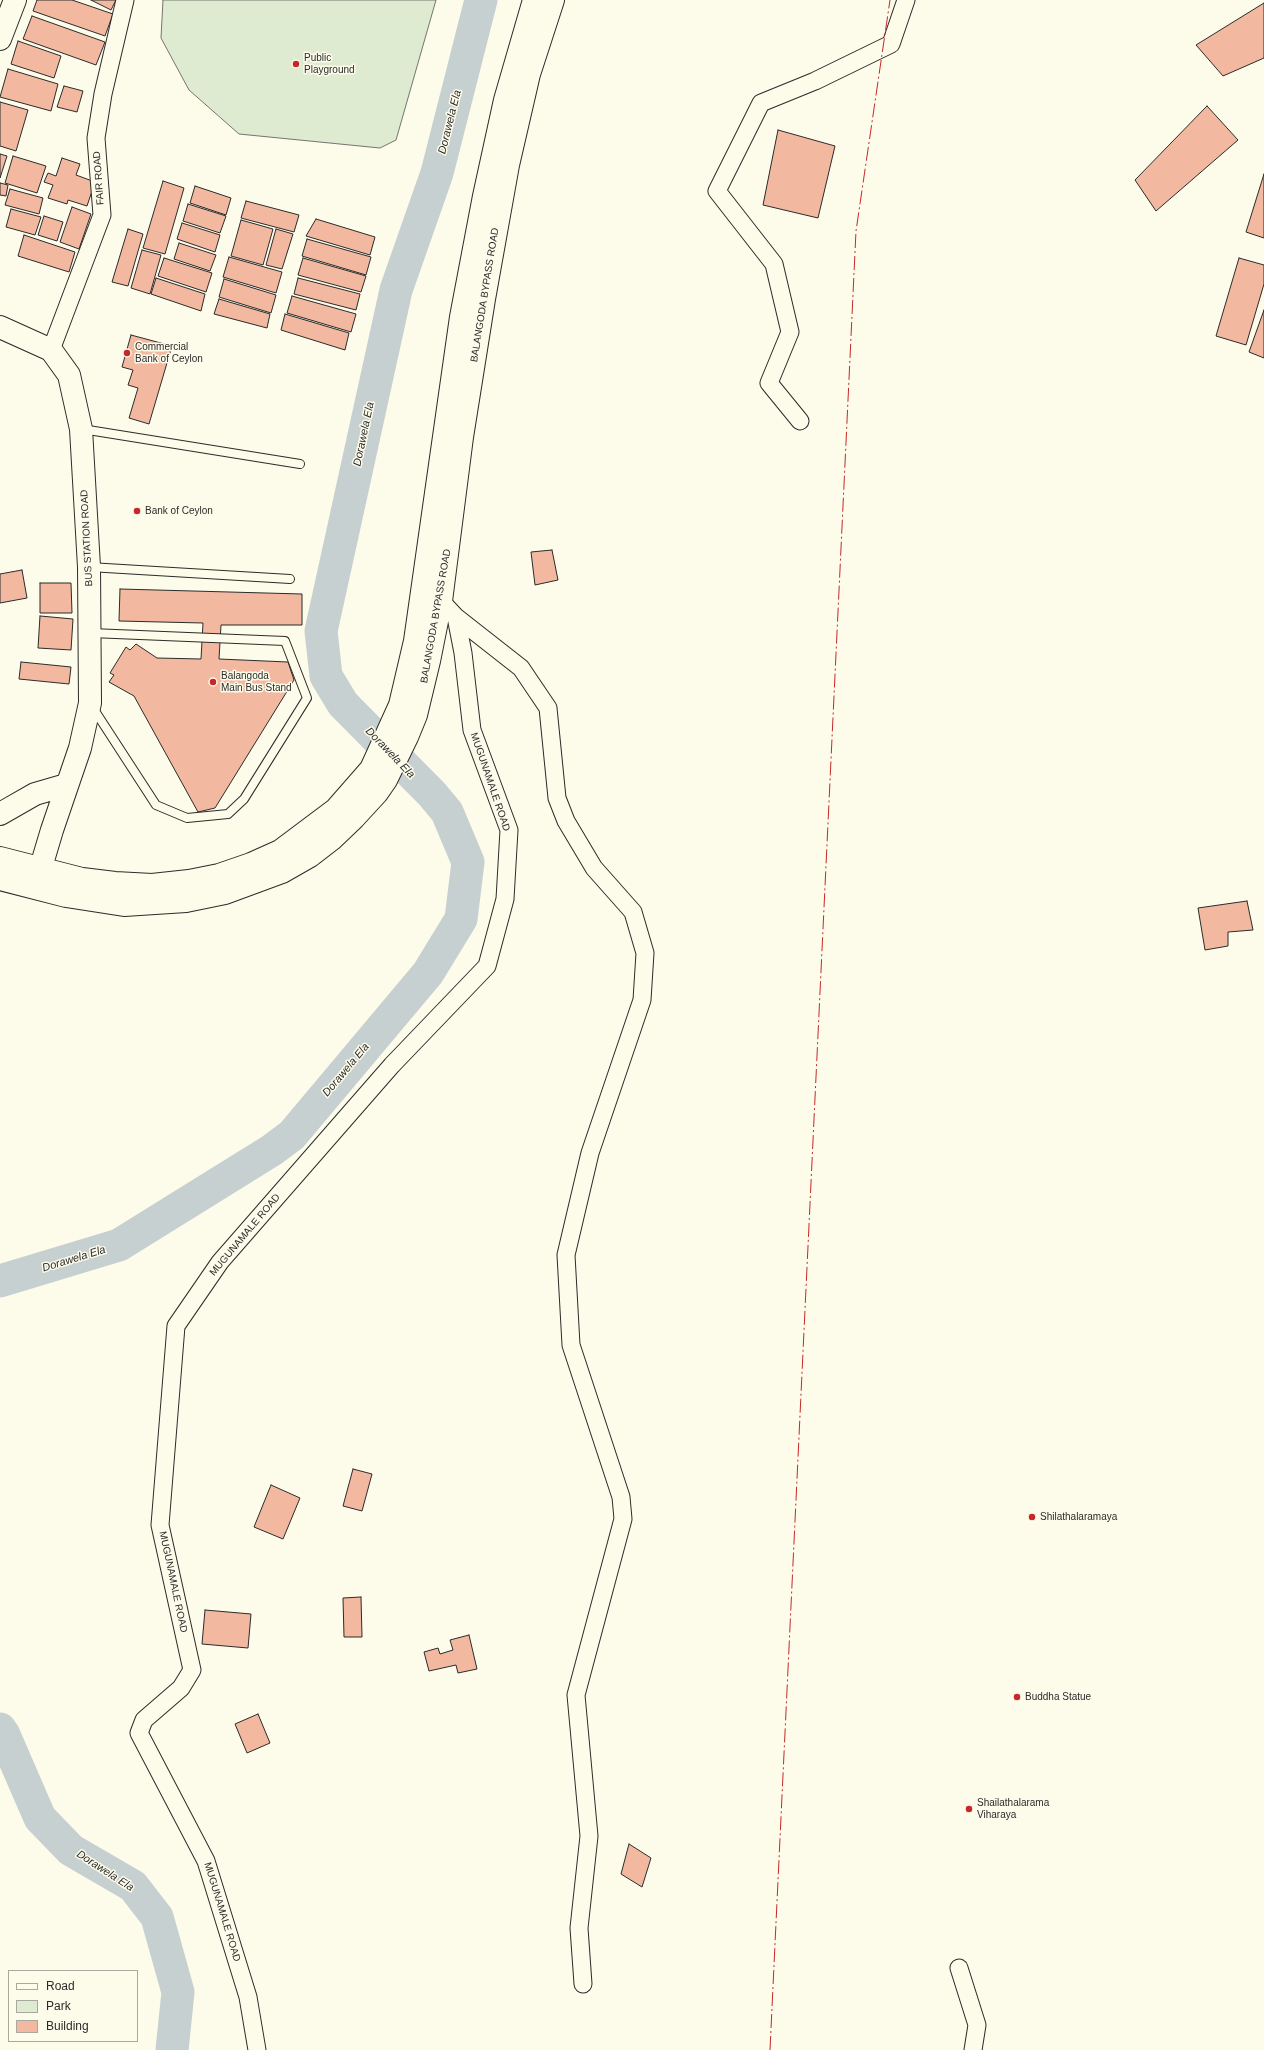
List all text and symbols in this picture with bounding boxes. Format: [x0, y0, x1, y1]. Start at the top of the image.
place label: Public Playground [304, 52, 355, 76]
marker: Public Playground [291, 59, 301, 69]
water label: Dorawela Ela [436, 89, 464, 155]
street label: FAIR ROAD [91, 151, 107, 205]
street label: BALANGODA BYPASS ROAD [468, 227, 502, 363]
place label: Commercial Bank of Ceylon [135, 341, 203, 364]
marker: Commercial Bank of Ceylon [122, 348, 132, 358]
water label: Dorawela Ela [351, 401, 377, 467]
street label: BUS STATION ROAD [78, 489, 96, 587]
place label: Bank of Ceylon [145, 505, 213, 517]
marker: Bank of Ceylon [132, 506, 142, 516]
street label: BALANGODA BYPASS ROAD [418, 548, 454, 684]
place label: Balangoda Main Bus Stand [221, 670, 292, 694]
marker: Balangoda Main Bus Stand [208, 677, 218, 687]
water label: Dorawela Ela [363, 725, 417, 781]
street label: MUGUNAMALE ROAD [468, 731, 512, 833]
water label: Dorawela Ela [320, 1041, 372, 1099]
street label: MUGUNAMALE ROAD [207, 1192, 283, 1278]
water label: Dorawela Ela [41, 1243, 107, 1275]
place label: Shilathalaramaya [1040, 1511, 1117, 1523]
marker: Shilathalaramaya [1027, 1512, 1037, 1522]
street label: MUGUNAMALE ROAD [156, 1530, 190, 1634]
place label: Buddha Statue [1025, 1691, 1091, 1703]
marker: Buddha Statue [1012, 1692, 1022, 1702]
place label: Shailathalarama Viharaya [977, 1797, 1049, 1820]
marker: Shailathalarama Viharaya [964, 1804, 974, 1814]
water label: Dorawela Ela [74, 1848, 136, 1894]
street label: MUGUNAMALE ROAD [201, 1861, 243, 1963]
legend [8, 1970, 138, 2042]
text: Road [46, 1979, 75, 1993]
text: Park [46, 1999, 71, 2013]
text: Building [46, 2019, 89, 2033]

